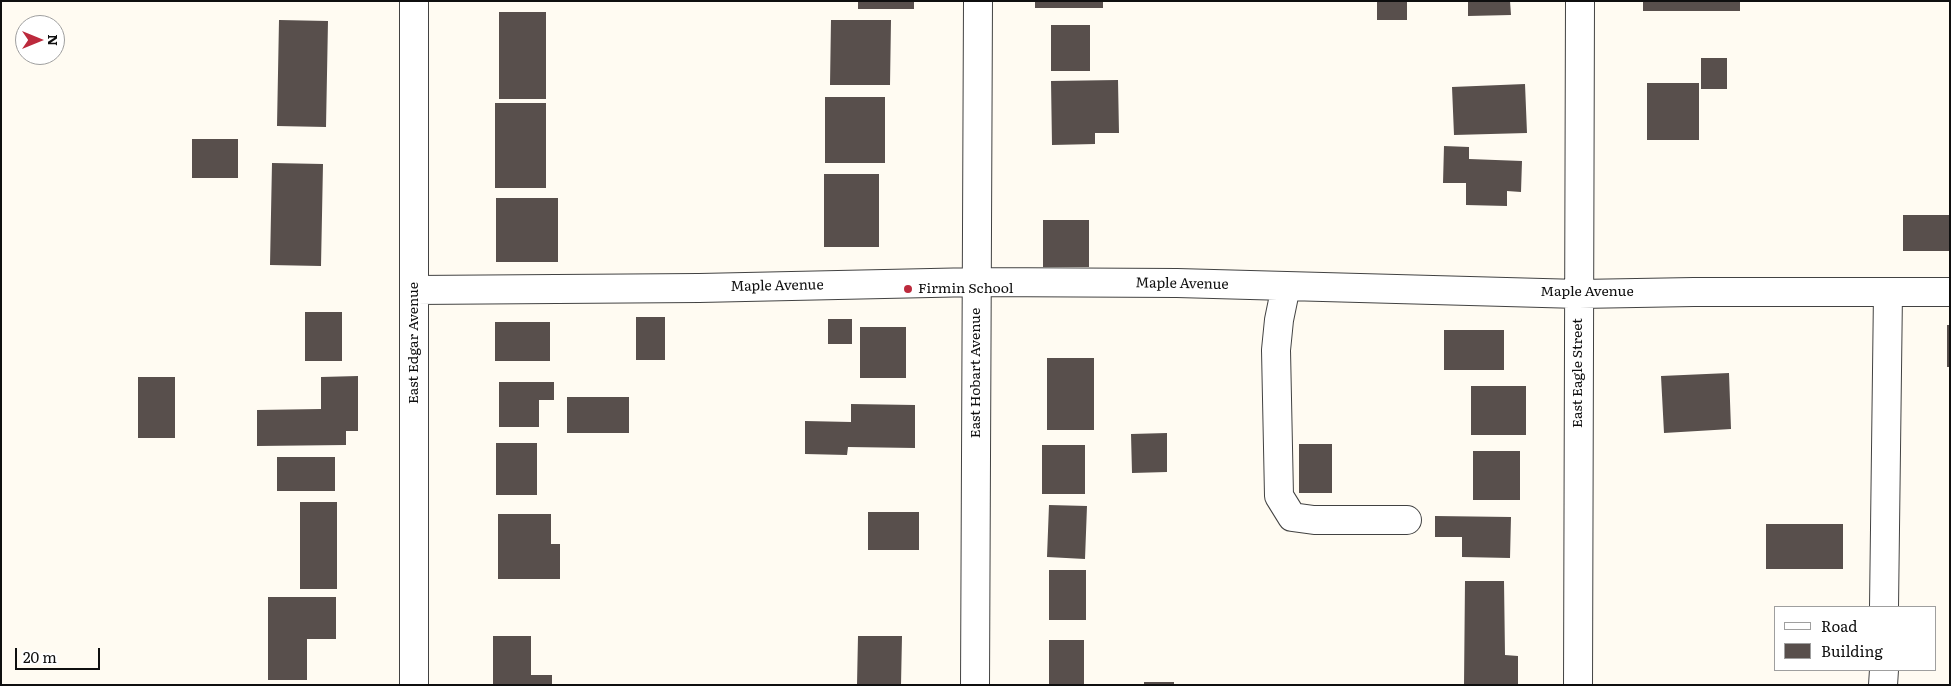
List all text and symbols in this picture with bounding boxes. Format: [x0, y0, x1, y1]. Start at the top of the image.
north arrow [15, 15, 65, 65]
text: N [44, 34, 64, 46]
street label: Maple Avenue [1135, 275, 1229, 293]
street label: Maple Avenue [730, 277, 824, 295]
place label: Firmin School [918, 281, 1013, 297]
street label: East Edgar Avenue [406, 282, 422, 404]
marker: Firmin School [902, 283, 914, 295]
street label: Maple Avenue [1540, 284, 1634, 300]
street label: East Hobart Avenue [968, 308, 984, 438]
street label: East Eagle Street [1570, 318, 1586, 428]
legend [1774, 606, 1936, 671]
text: Road [1821, 614, 1857, 637]
scale bar [18, 638, 102, 670]
text: Building [1821, 639, 1883, 662]
text: 20 m [23, 645, 57, 668]

